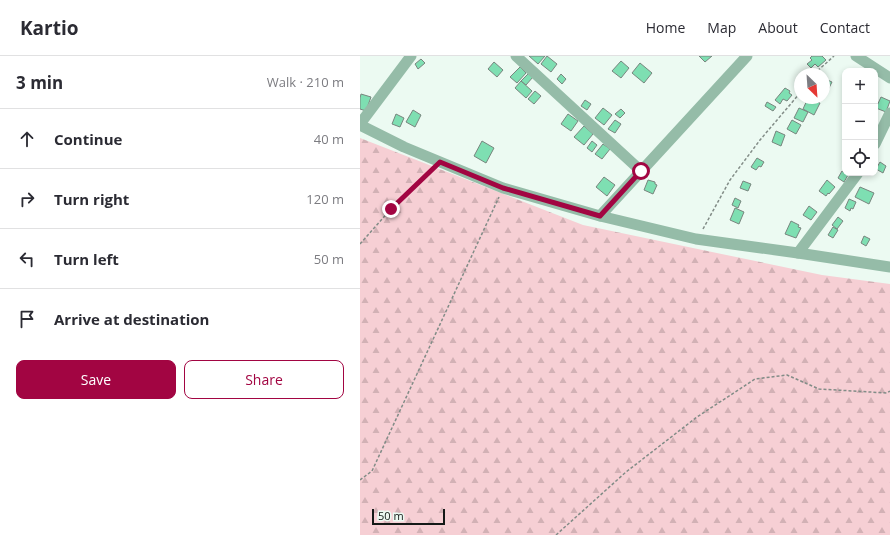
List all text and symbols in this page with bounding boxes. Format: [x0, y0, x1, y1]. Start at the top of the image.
text: Kartio [20, 15, 79, 41]
text: Home [646, 18, 685, 37]
text: Map [707, 18, 736, 37]
text: About [758, 18, 798, 37]
text: Contact [820, 18, 870, 37]
north arrow [794, 68, 830, 104]
map controls [842, 68, 878, 176]
button: + [842, 68, 878, 104]
text: 3 min [16, 71, 63, 94]
text: Walk · 210 m [267, 73, 344, 91]
button: − [842, 104, 878, 140]
icon: ahead [16, 128, 38, 150]
text: Continue [54, 129, 122, 149]
text: 40 m [314, 130, 344, 148]
button: locate [842, 140, 878, 176]
route start [632, 162, 650, 180]
icon: right [16, 188, 38, 210]
text: Turn right [54, 189, 129, 209]
text: 120 m [306, 190, 344, 208]
route end [382, 200, 400, 218]
icon: left [16, 248, 38, 270]
text: Turn left [54, 249, 119, 269]
text: 50 m [314, 250, 344, 268]
icon: arrive [16, 308, 38, 330]
text: Arrive at destination [54, 309, 209, 329]
button: Save [16, 360, 176, 399]
button: Share [184, 360, 344, 399]
scale bar [372, 507, 445, 526]
text: 50 m [378, 508, 404, 523]

